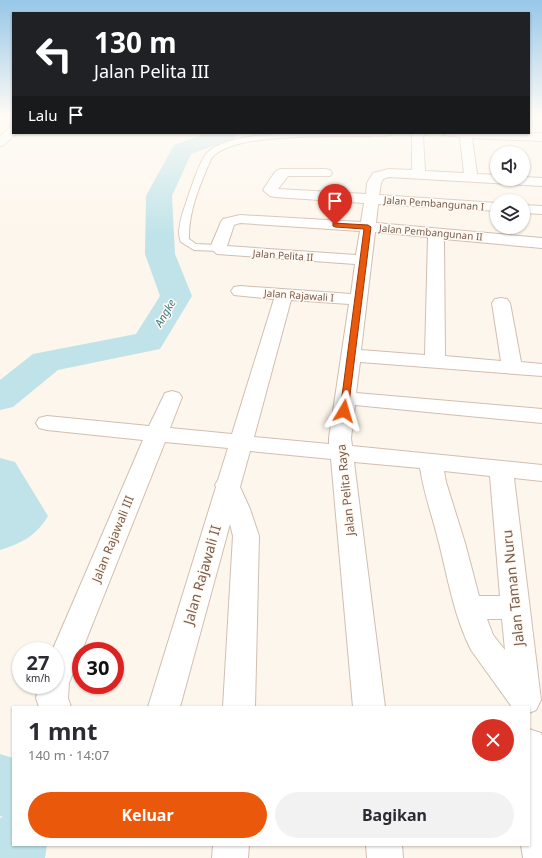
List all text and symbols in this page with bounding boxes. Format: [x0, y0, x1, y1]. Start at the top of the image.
text: 130 m [94, 23, 177, 61]
icon: left [28, 28, 80, 80]
text: Jalan Pelita III [94, 59, 209, 83]
icon: arrive [65, 104, 87, 126]
text: Lalu [28, 105, 57, 125]
map controls [490, 146, 530, 234]
button: sound [490, 146, 530, 186]
pin [318, 184, 352, 225]
icon: arrive [324, 190, 346, 212]
street label: Jalan Pembangunan I [382, 192, 485, 213]
button: layers [490, 194, 530, 234]
street label: Jalan Pembangunan II [378, 220, 483, 244]
street label: Jalan Pelita II [251, 246, 314, 264]
street label: Jalan Rajawali I [263, 286, 334, 304]
water label: Angke [150, 296, 179, 330]
position arrow [323, 390, 365, 432]
street label: Jalan Pelita Raya [332, 444, 359, 538]
street label: Jalan Rajawali III [87, 493, 138, 586]
street label: Jalan Rajawali II [178, 523, 225, 629]
street label: Jalan Taman Nuru [497, 529, 528, 649]
speed limit sign: 30 [72, 642, 124, 694]
text: 27 [27, 649, 49, 676]
text: km/h [26, 671, 50, 685]
text: 1 mnt [28, 714, 97, 747]
button: close [472, 719, 514, 761]
text: 140 m · 14:07 [28, 746, 109, 764]
button: Keluar [28, 792, 267, 838]
button: Bagikan [275, 792, 514, 838]

